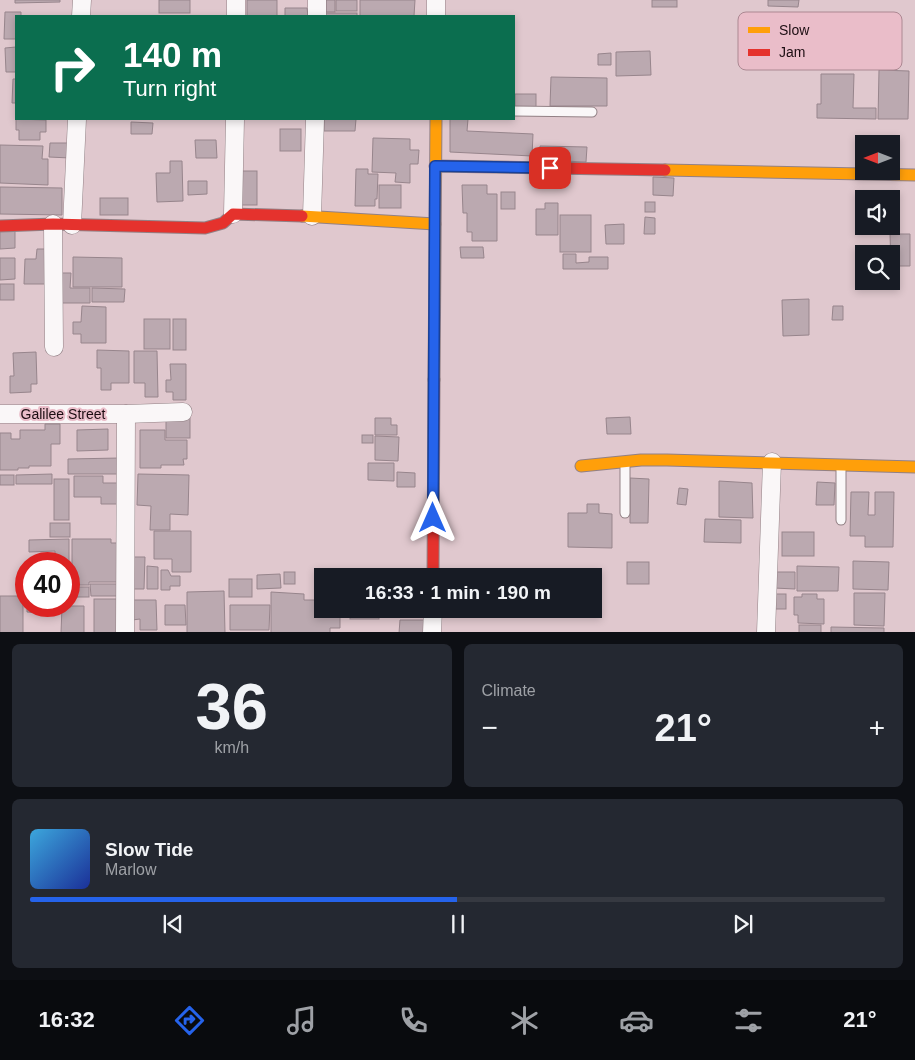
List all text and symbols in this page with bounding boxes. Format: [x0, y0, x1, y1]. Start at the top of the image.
legend [738, 12, 902, 70]
text: Slow [779, 22, 810, 38]
icon: right [40, 35, 105, 100]
text: 140 m [123, 35, 222, 74]
text: Jam [779, 44, 805, 60]
text: Turn right [123, 76, 216, 101]
north arrow [855, 135, 900, 180]
map controls [855, 135, 900, 290]
pin [529, 147, 571, 189]
icon: arrive [536, 154, 564, 182]
button: sound [855, 190, 900, 235]
button: search [855, 245, 900, 290]
street label: Galilee Street [21, 406, 106, 422]
position arrow [406, 491, 458, 543]
speed limit sign: 40 [15, 552, 80, 617]
text: 16:33 · 1 min · 190 m [365, 582, 551, 603]
text: 36 [196, 670, 268, 743]
text: Climate [482, 682, 536, 699]
text: 21° [655, 707, 712, 749]
text: − [482, 712, 498, 743]
text: + [869, 712, 885, 743]
text: km/h [214, 739, 249, 756]
text: Slow Tide [105, 839, 193, 860]
text: Marlow [105, 861, 157, 878]
icon: previous [159, 910, 187, 938]
icon: pause [444, 910, 472, 938]
icon: next [729, 910, 757, 938]
icon: directions [172, 1003, 207, 1038]
icon: music [284, 1003, 319, 1038]
icon: phone [396, 1003, 431, 1038]
icon: climate [507, 1003, 542, 1038]
icon: car [619, 1003, 654, 1038]
icon: filters [731, 1003, 766, 1038]
text: 16:32 [38, 1007, 95, 1032]
text: 21° [843, 1007, 876, 1032]

